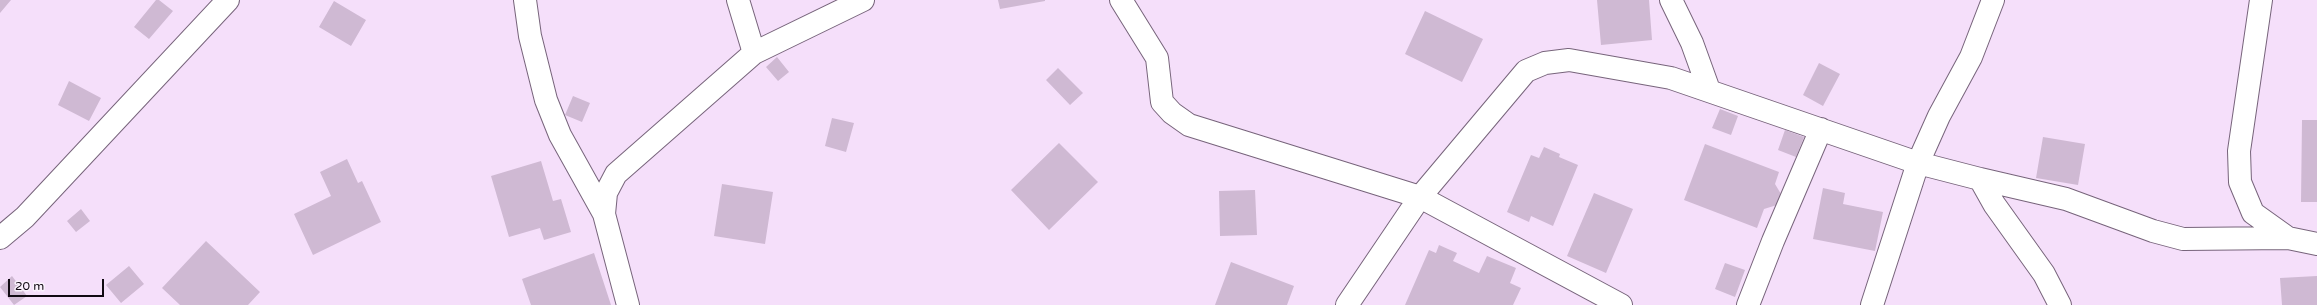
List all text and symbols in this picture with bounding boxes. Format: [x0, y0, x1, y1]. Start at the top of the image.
scale bar [10, 271, 106, 297]
text: 20 m [15, 279, 44, 293]

